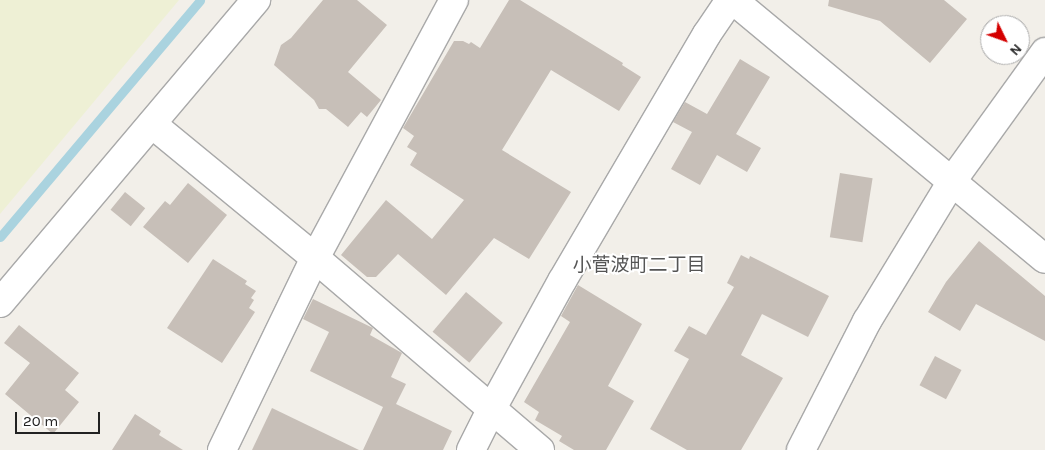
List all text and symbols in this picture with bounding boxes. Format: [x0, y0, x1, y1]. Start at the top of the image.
north arrow [980, 15, 1030, 65]
text: N [1006, 40, 1025, 59]
district label: 小菅波町二丁目 [573, 255, 705, 277]
scale bar [18, 402, 102, 434]
text: 20 m [23, 412, 58, 430]

